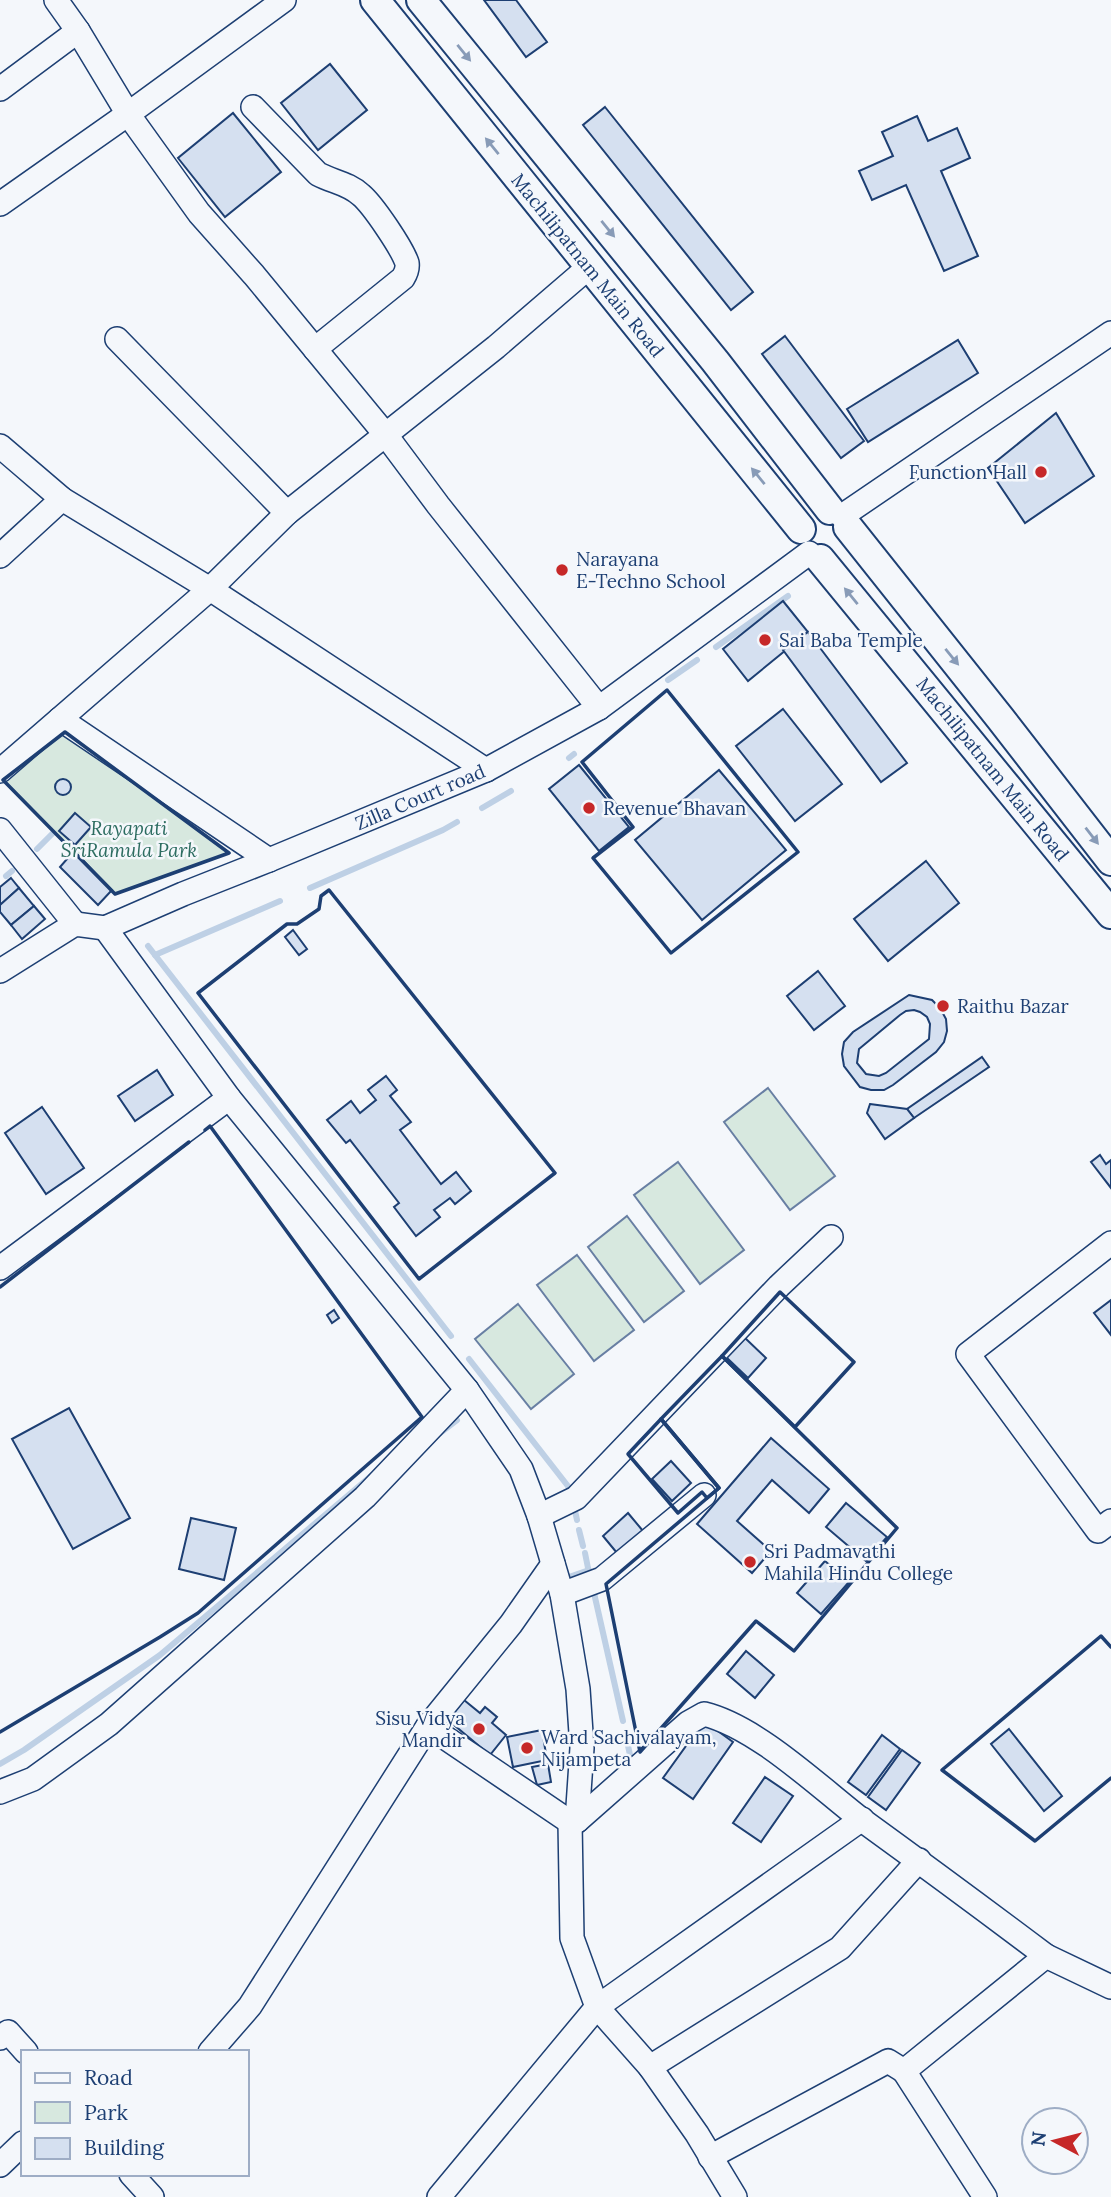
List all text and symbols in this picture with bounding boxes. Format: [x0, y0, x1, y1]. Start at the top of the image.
one-way arrow [456, 44, 471, 61]
one-way arrow [485, 138, 500, 156]
street label: Machilipatnam Main Road [506, 168, 670, 362]
one-way arrow [600, 220, 615, 238]
place label: Function Hall [909, 460, 1027, 484]
marker: Function Hall [1033, 464, 1049, 480]
one-way arrow [751, 468, 766, 486]
place label: Narayana E-Techno School [576, 547, 726, 593]
marker: Narayana E-Techno School [554, 562, 570, 578]
one-way arrow [844, 588, 859, 605]
place label: Sai Baba Temple [779, 628, 923, 652]
marker: Sai Baba Temple [757, 632, 773, 648]
one-way arrow [944, 648, 959, 665]
street label: Machilipatnam Main Road [911, 672, 1075, 866]
street label: Zilla Court road [351, 759, 489, 835]
place label: Revenue Bhavan [603, 796, 746, 820]
marker: Revenue Bhavan [581, 800, 597, 816]
park label: Rayapati SriRamula Park [61, 816, 197, 862]
one-way arrow [1084, 827, 1099, 845]
place label: Raithu Bazar [957, 994, 1070, 1018]
marker: Raithu Bazar [935, 998, 951, 1014]
place label: Sri Padmavathi Mahila Hindu College [764, 1539, 953, 1585]
marker: Sri Padmavathi Mahila Hindu College [742, 1554, 758, 1570]
place label: Sisu Vidya Mandir [375, 1706, 466, 1752]
marker: Sisu Vidya Mandir [471, 1721, 487, 1737]
place label: Ward Sachivalayam, Nijampeta [541, 1725, 716, 1771]
marker: Ward Sachivalayam, Nijampeta [519, 1740, 535, 1756]
legend [21, 2050, 248, 2176]
text: Road [84, 2064, 133, 2091]
text: Park [84, 2099, 128, 2126]
north arrow [1020, 2106, 1090, 2176]
text: N [1025, 2130, 1051, 2148]
text: Building [84, 2134, 164, 2161]

